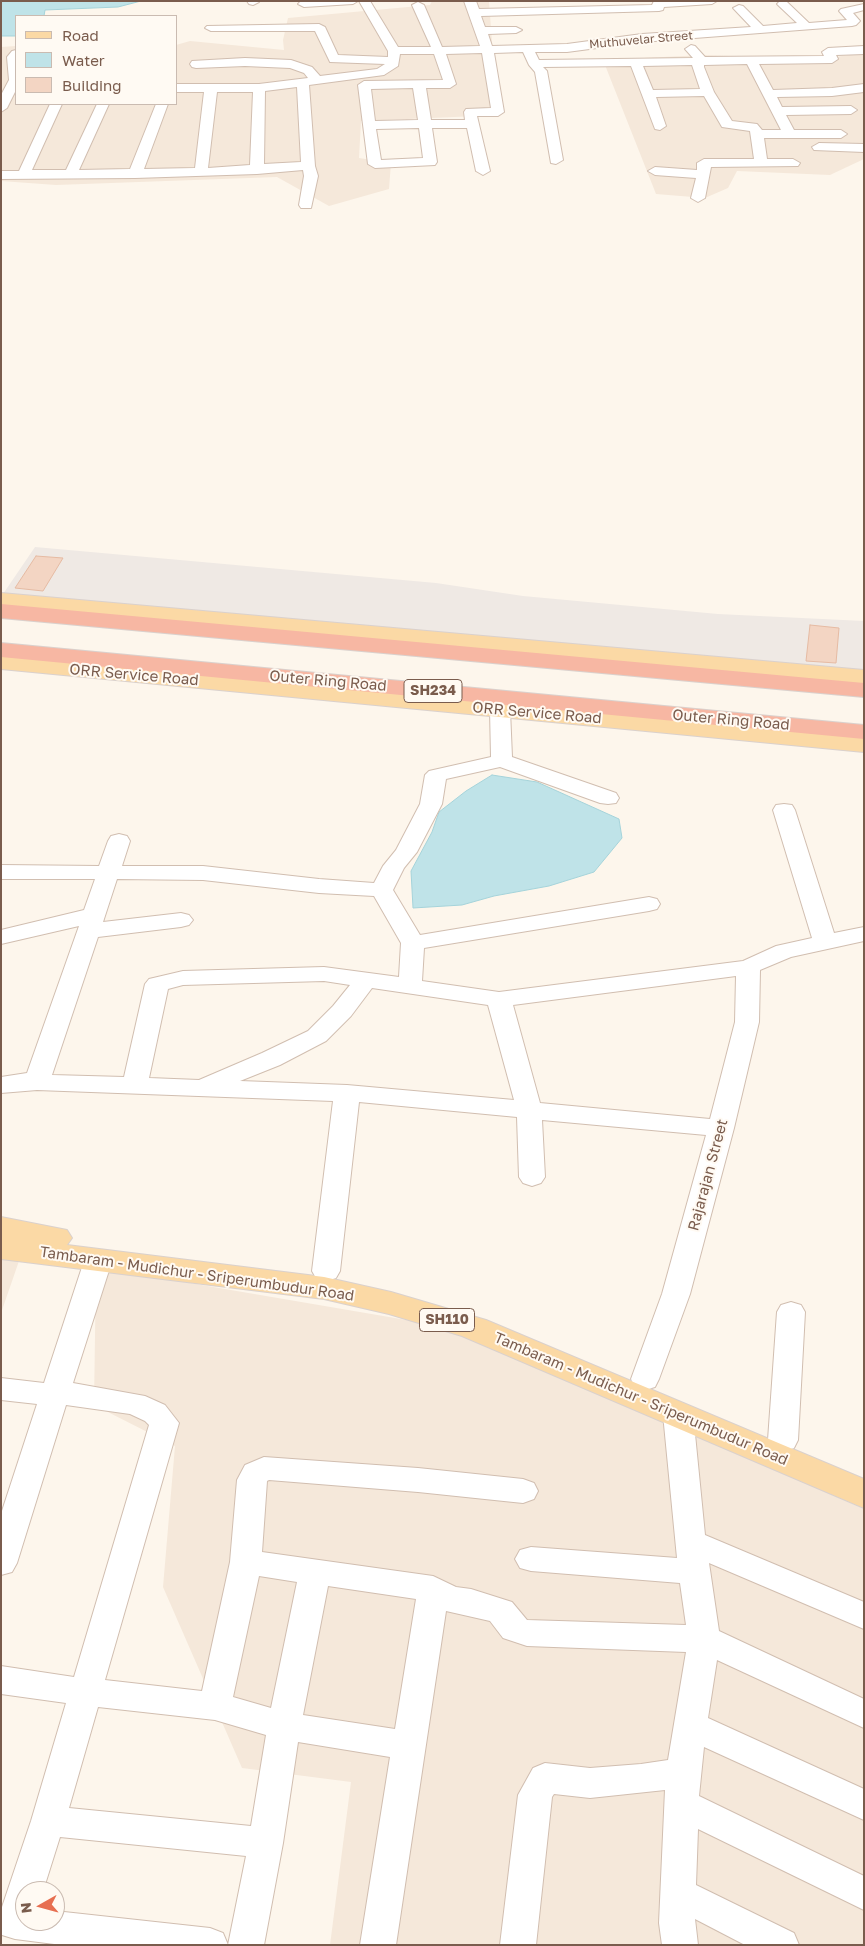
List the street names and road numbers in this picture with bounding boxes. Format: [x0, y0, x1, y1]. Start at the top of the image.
street label: Muthuvelar Street [588, 28, 694, 52]
street label: ORR Service Road [69, 660, 199, 690]
street label: Outer Ring Road [269, 667, 387, 695]
road number: SH234 [404, 679, 462, 702]
street label: ORR Service Road [472, 698, 602, 728]
street label: Outer Ring Road [672, 706, 790, 734]
street label: Rajarajan Street [684, 1117, 732, 1233]
street label: Tambaram - Mudichur - Sriperumbudur Road [39, 1243, 355, 1305]
road number: SH110 [420, 1308, 474, 1332]
street label: Tambaram - Mudichur - Sriperumbudur Road [491, 1329, 791, 1469]

